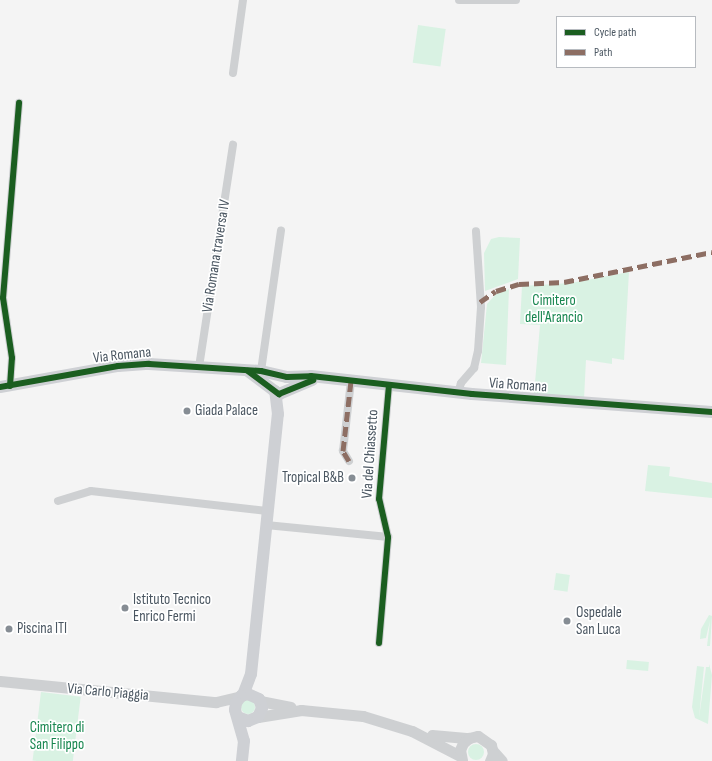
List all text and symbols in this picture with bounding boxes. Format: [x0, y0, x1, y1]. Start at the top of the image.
legend [556, 16, 696, 68]
text: Cycle path [594, 25, 636, 40]
text: Path [594, 45, 612, 60]
street label: Via Romana traversa IV [198, 198, 234, 314]
park label: Cimitero dell'Arancio [525, 291, 583, 326]
street label: Via Romana [92, 343, 152, 367]
street label: Via Romana [488, 374, 548, 396]
place label: Giada Palace [195, 402, 258, 420]
marker: Giada Palace [182, 406, 192, 416]
street label: Via del Chiassetto [358, 409, 382, 499]
place label: Tropical B&B [282, 469, 344, 487]
marker: Tropical B&B [347, 473, 357, 483]
place label: Istituto Tecnico Enrico Fermi [133, 590, 211, 625]
marker: Istituto Tecnico Enrico Fermi [120, 603, 130, 613]
place label: Ospedale San Luca [576, 603, 622, 638]
marker: Ospedale San Luca [561, 615, 573, 627]
place label: Piscina ITI [17, 620, 67, 638]
marker: Piscina ITI [4, 624, 14, 634]
street label: Via Carlo Piaggia [67, 679, 149, 705]
park label: Cimitero di San Filippo [30, 718, 84, 753]

